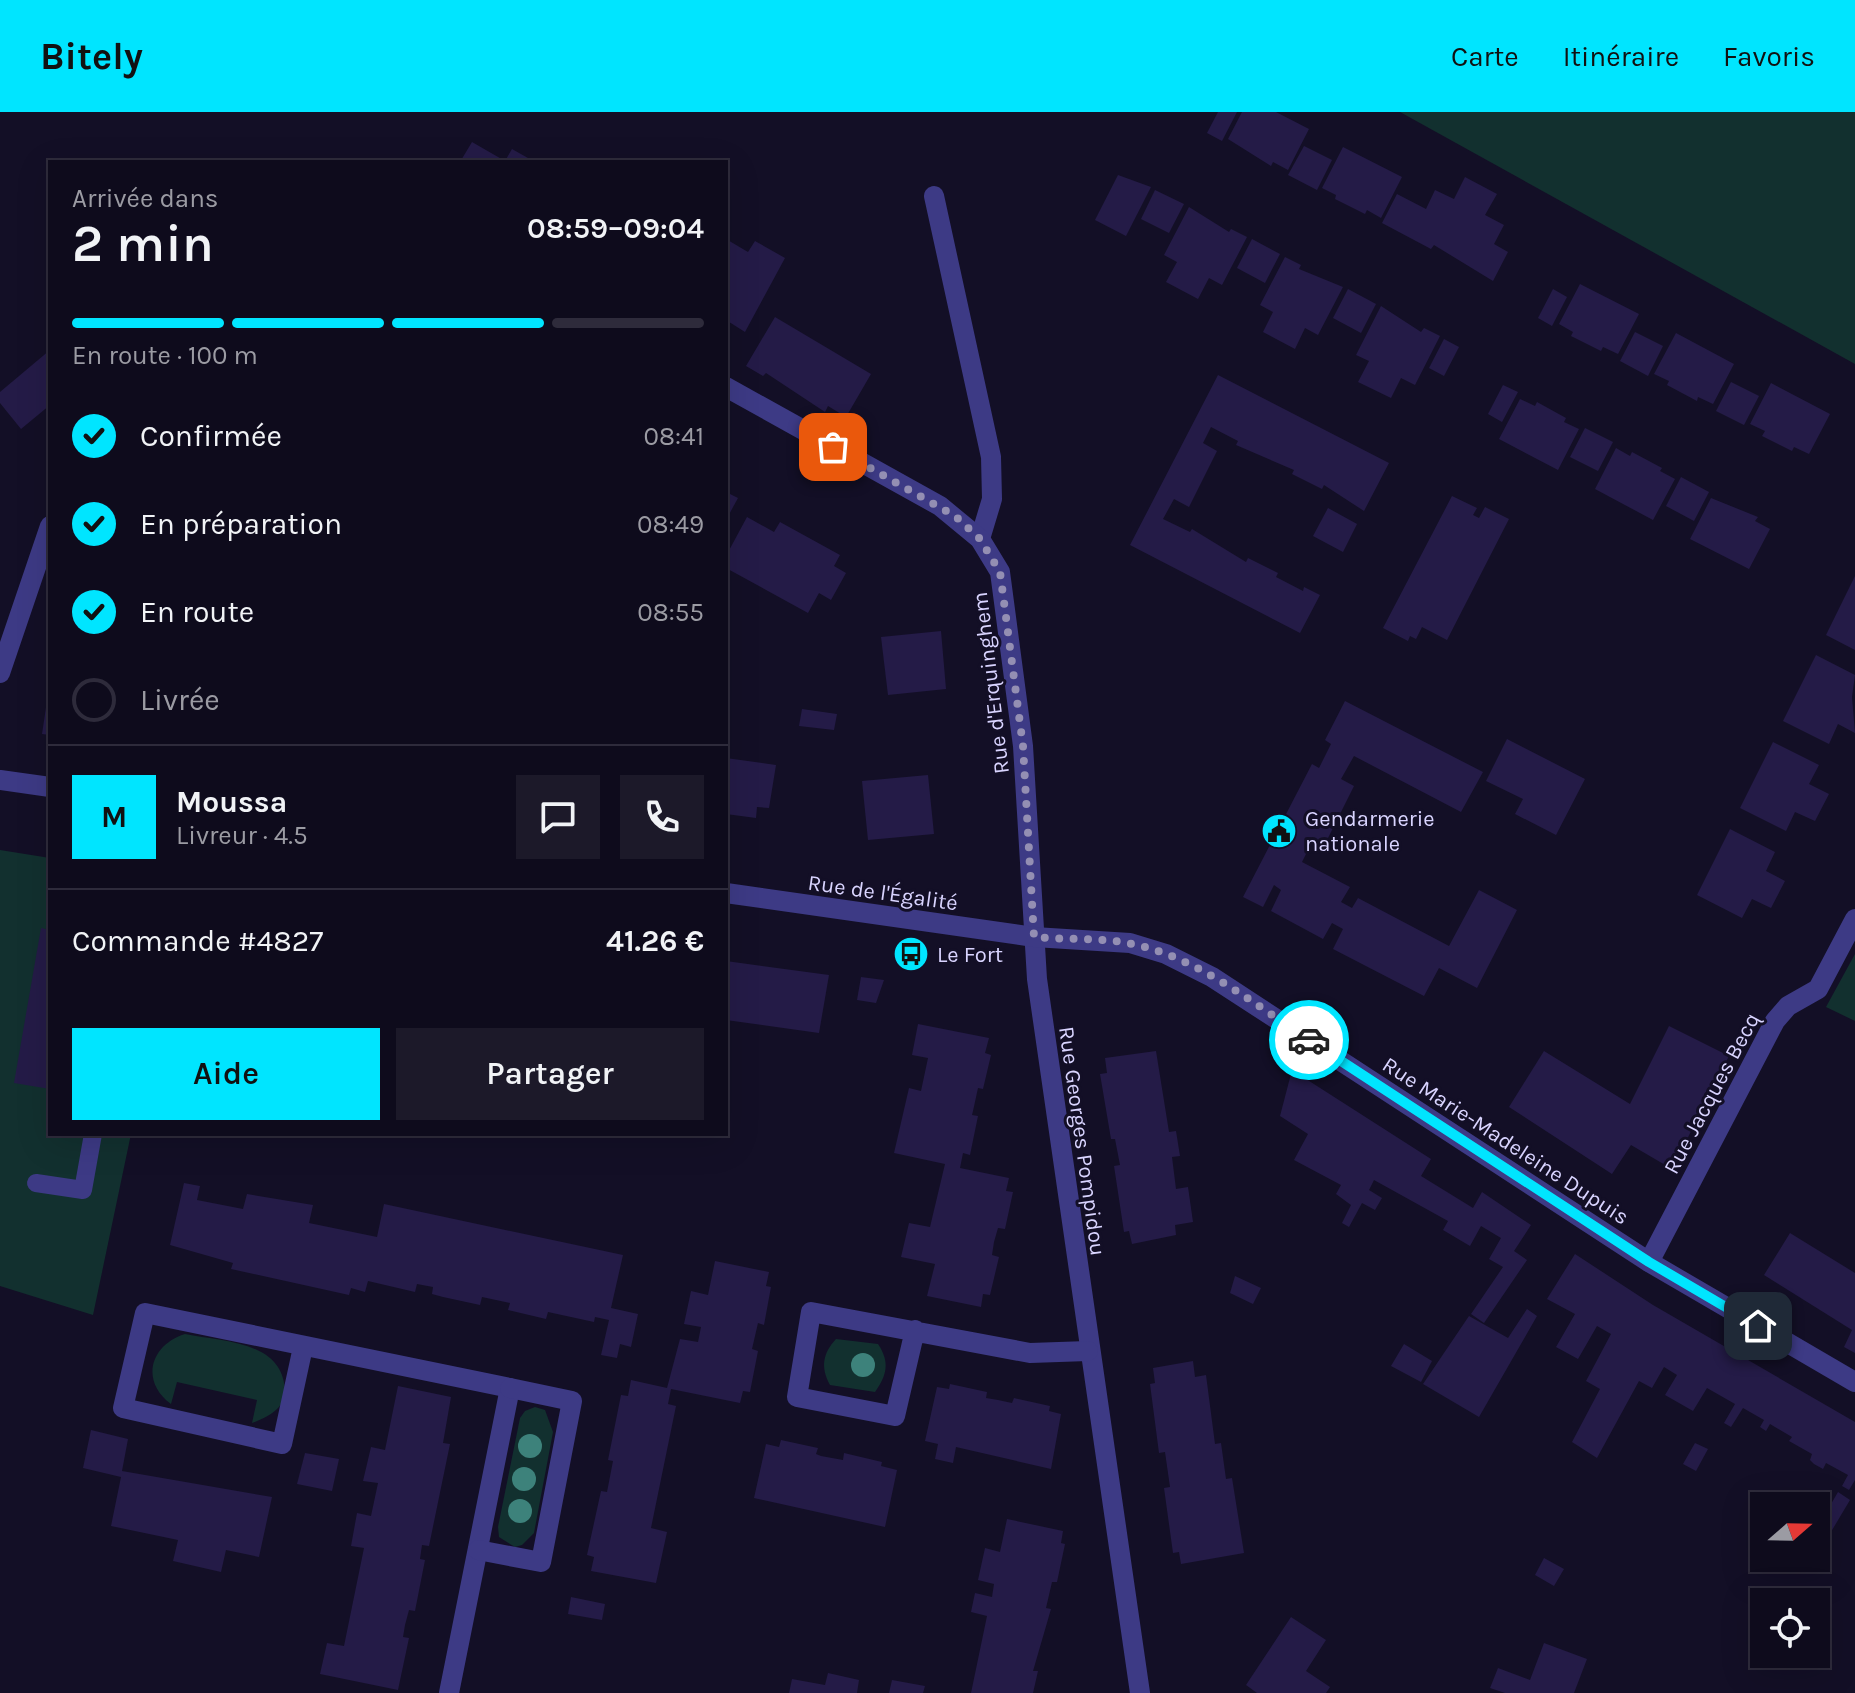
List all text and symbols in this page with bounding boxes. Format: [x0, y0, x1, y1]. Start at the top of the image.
text: Bitely [40, 34, 143, 79]
text: Carte [1451, 40, 1519, 73]
text: Itinéraire [1563, 40, 1679, 73]
text: Favoris [1723, 40, 1815, 73]
text: Arrivée dans [72, 183, 219, 214]
text: 08:59–09:04 [527, 210, 704, 246]
text: 2 min [72, 213, 214, 274]
text: En route · 100 m [72, 340, 258, 371]
pin [799, 413, 867, 481]
icon: check [72, 414, 116, 458]
text: Confirmée [140, 418, 282, 454]
text: 08:41 [643, 421, 704, 452]
icon: bag [811, 425, 855, 469]
icon: check [72, 502, 116, 546]
text: En préparation [140, 506, 342, 542]
text: 08:49 [637, 509, 704, 540]
icon: check [72, 590, 116, 634]
street label: Rue d'Erquinghem [967, 590, 1015, 775]
text: En route [140, 594, 254, 630]
text: 08:55 [637, 597, 704, 628]
text: Livrée [140, 682, 220, 718]
button: chat [516, 775, 600, 859]
button: phone [620, 775, 704, 859]
text: Moussa [176, 784, 287, 820]
text: M [101, 799, 127, 835]
place label: Gendarmerie nationale [1305, 806, 1435, 857]
public building icon: Gendarmerie nationale [1260, 812, 1298, 850]
text: Livreur · 4.5 [176, 820, 308, 851]
street label: Rue de l'Égalité [806, 869, 960, 916]
text: Commande #4827 [72, 923, 323, 959]
text: 41.26 € [606, 923, 704, 959]
bus stop icon: Le Fort [892, 935, 930, 973]
place label: Le Fort [937, 942, 1003, 968]
courier [1269, 1000, 1349, 1080]
street label: Rue Jacques Becq [1658, 1008, 1765, 1179]
icon: car [1287, 1018, 1331, 1062]
street label: Rue Georges Pompidou [1053, 1025, 1111, 1258]
button: Aide [72, 1028, 380, 1120]
button: Partager [396, 1028, 704, 1120]
street label: Rue Marie-Madeleine Dupuis [1377, 1051, 1634, 1230]
pin [1724, 1292, 1792, 1360]
icon: home [1736, 1304, 1780, 1348]
north arrow [1750, 1492, 1830, 1572]
map controls [1750, 1492, 1830, 1668]
button: locate [1750, 1588, 1830, 1668]

